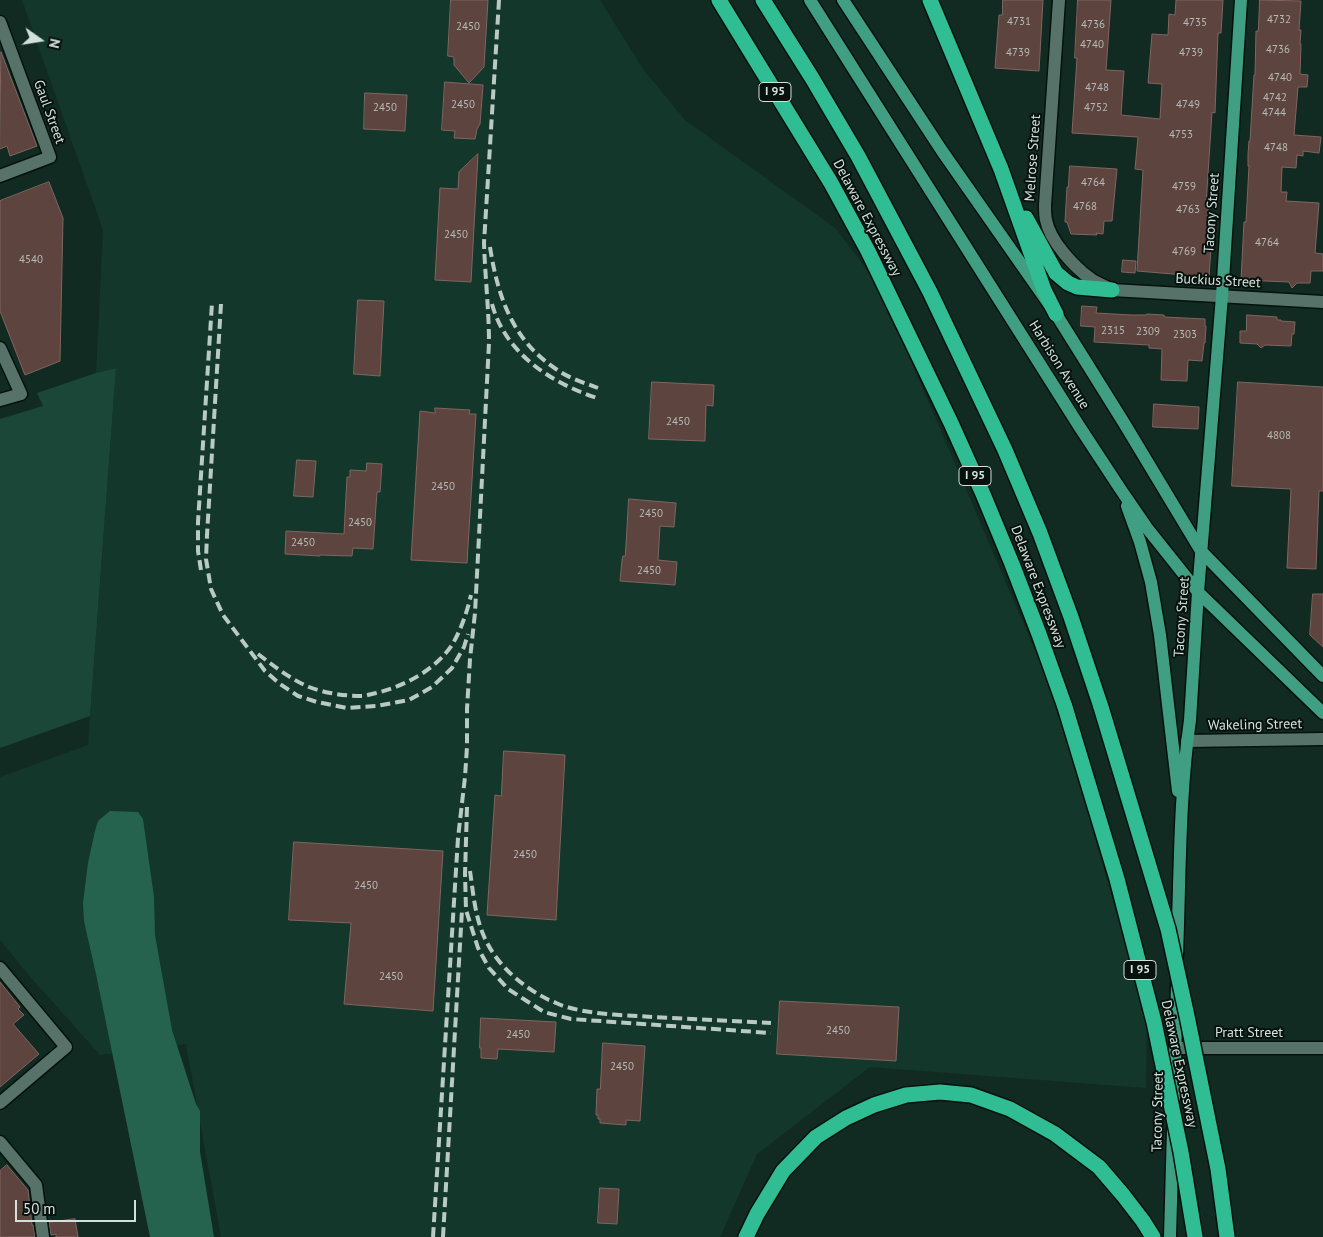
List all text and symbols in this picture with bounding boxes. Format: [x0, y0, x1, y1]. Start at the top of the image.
house number: 4732 [1267, 13, 1291, 27]
north arrow [15, 15, 65, 65]
house number: 4731 [1007, 15, 1031, 29]
house number: 4735 [1183, 16, 1207, 30]
house number: 4736 [1081, 18, 1105, 32]
house number: 2450 [456, 20, 480, 34]
text: N [45, 37, 64, 50]
house number: 4740 [1080, 38, 1104, 52]
house number: 4736 [1266, 43, 1290, 57]
house number: 4739 [1006, 46, 1030, 60]
house number: 4739 [1179, 46, 1203, 60]
house number: 4740 [1268, 71, 1292, 85]
street label: Gaul Street [30, 78, 68, 146]
house number: 4748 [1085, 81, 1109, 95]
road number: I 95 [759, 82, 791, 101]
house number: 4742 [1263, 91, 1287, 105]
house number: 2450 [451, 98, 475, 112]
house number: 4749 [1176, 98, 1200, 112]
house number: 2450 [373, 101, 397, 115]
house number: 4752 [1084, 101, 1108, 115]
house number: 4744 [1262, 106, 1286, 120]
street label: Melrose Street [1022, 114, 1044, 202]
house number: 4753 [1169, 128, 1193, 142]
house number: 4748 [1264, 141, 1288, 155]
street label: Delaware Expressway [829, 157, 905, 279]
street label: Tacony Street [1201, 172, 1223, 254]
house number: 4764 [1081, 176, 1105, 190]
house number: 4759 [1172, 180, 1196, 194]
house number: 4768 [1073, 200, 1097, 214]
house number: 4763 [1176, 203, 1200, 217]
house number: 2450 [444, 228, 468, 242]
house number: 4764 [1255, 236, 1279, 250]
house number: 4769 [1172, 245, 1196, 259]
house number: 4540 [19, 253, 43, 267]
street label: Buckius Street [1175, 270, 1261, 292]
street label: Harbison Avenue [1025, 318, 1093, 412]
house number: 2315 [1101, 324, 1125, 338]
house number: 2309 [1136, 325, 1160, 339]
house number: 2303 [1173, 328, 1197, 342]
house number: 2450 [666, 415, 690, 429]
house number: 4808 [1267, 429, 1291, 443]
road number: I 95 [959, 466, 991, 486]
house number: 2450 [431, 480, 455, 494]
house number: 2450 [639, 507, 663, 521]
house number: 2450 [348, 516, 372, 530]
street label: Delaware Expressway [1007, 523, 1069, 651]
house number: 2450 [291, 536, 315, 550]
house number: 2450 [637, 564, 661, 578]
street label: Tacony Street [1171, 576, 1193, 658]
street label: Wakeling Street [1208, 716, 1302, 734]
house number: 2450 [513, 848, 537, 862]
house number: 2450 [354, 879, 378, 893]
road number: I 95 [1124, 960, 1156, 980]
house number: 2450 [379, 970, 403, 984]
street label: Delaware Expressway [1157, 999, 1201, 1129]
house number: 2450 [826, 1024, 850, 1038]
street label: Pratt Street [1215, 1025, 1283, 1041]
house number: 2450 [506, 1028, 530, 1042]
house number: 2450 [610, 1060, 634, 1074]
street label: Tacony Street [1149, 1072, 1167, 1152]
scale bar [18, 1190, 139, 1222]
text: 50 m [23, 1199, 56, 1218]

